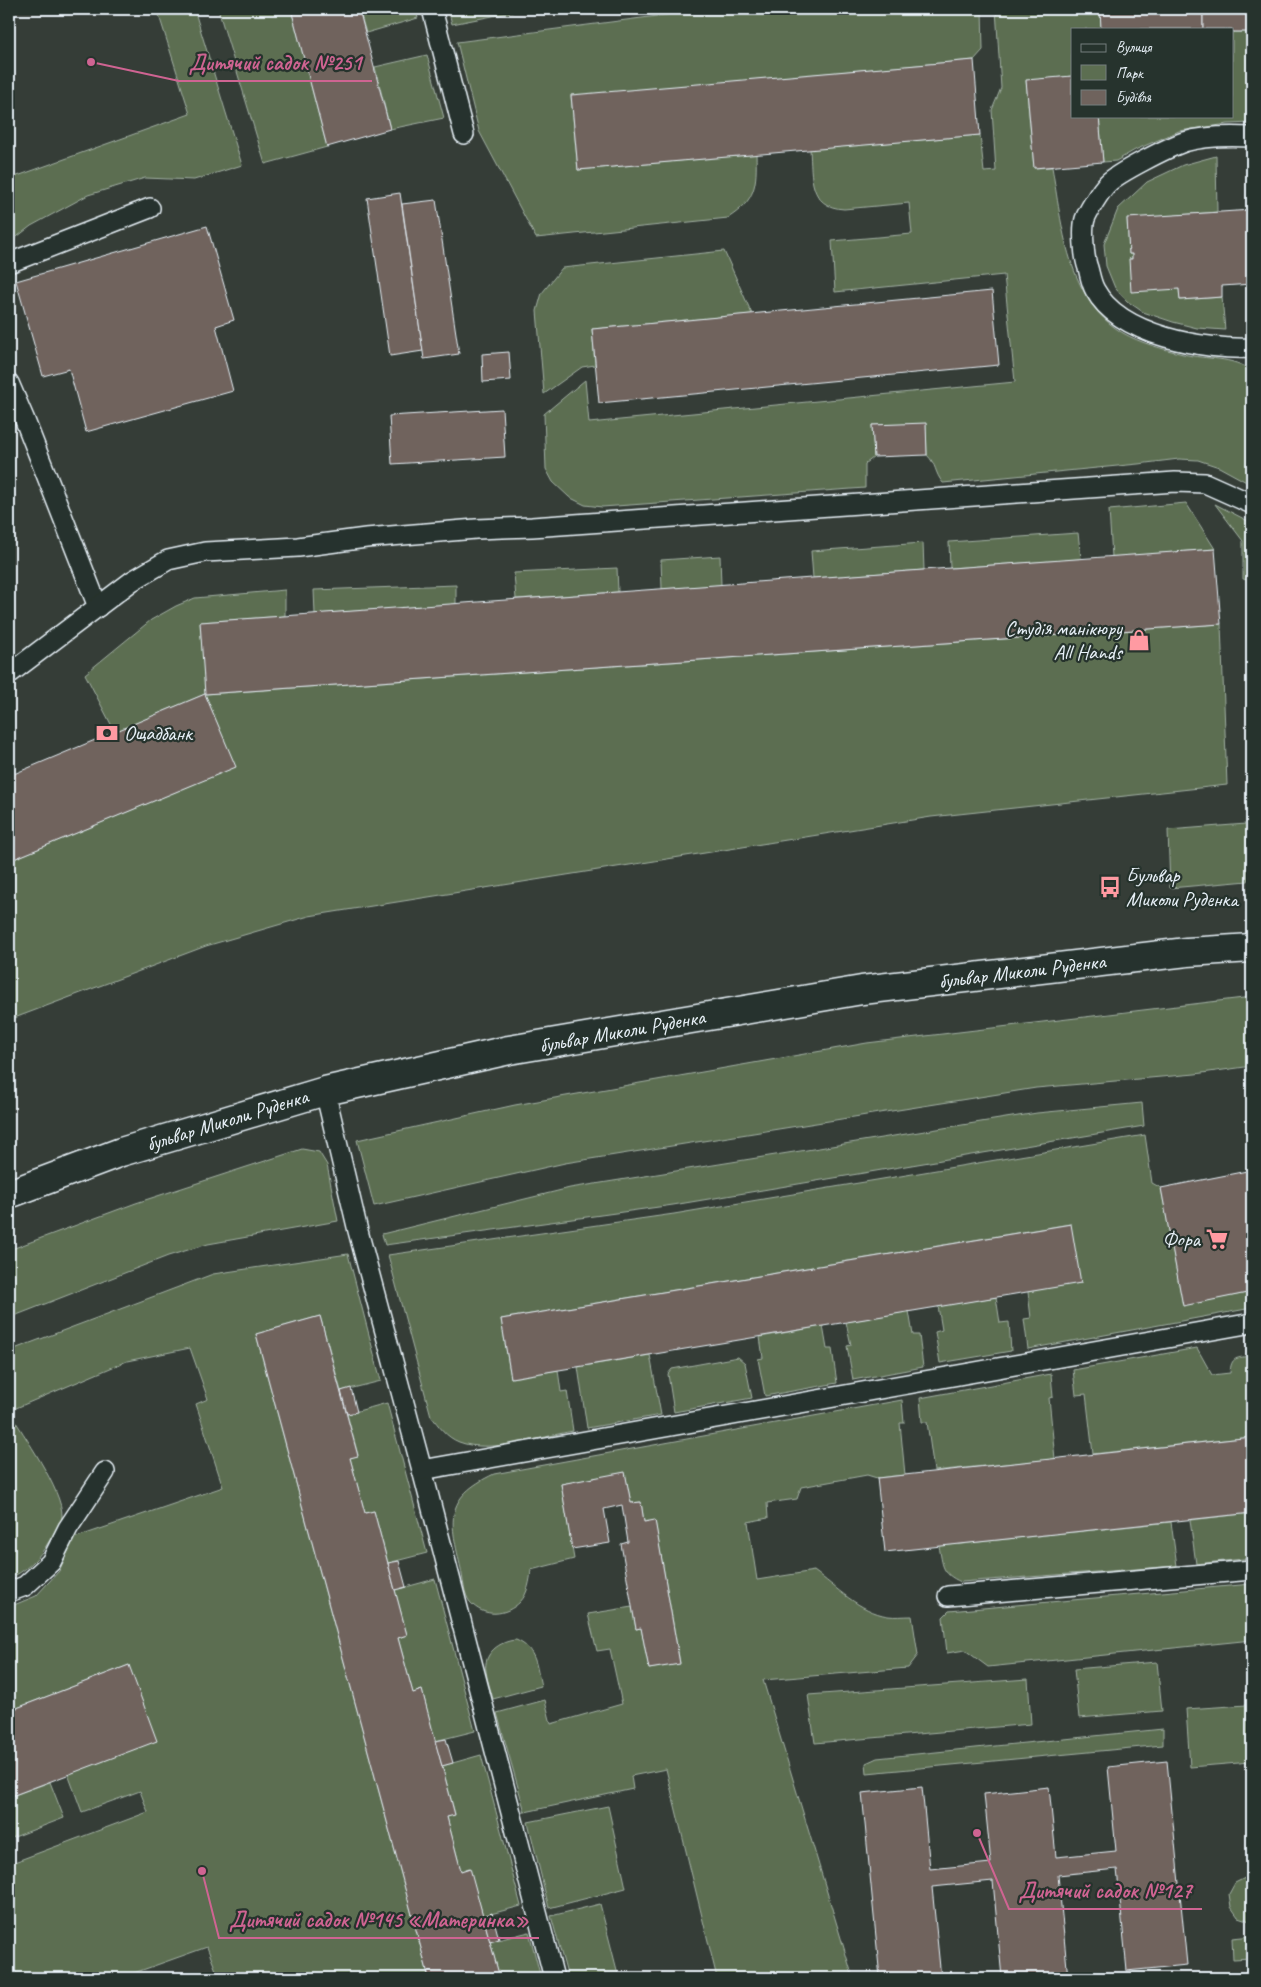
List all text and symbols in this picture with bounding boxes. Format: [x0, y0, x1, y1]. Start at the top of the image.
legend [1071, 28, 1234, 118]
text: Вулиця [1116, 38, 1153, 57]
callout: Дитячий садок №251 [179, 44, 372, 81]
text: Дитячий садок №251 [189, 49, 363, 77]
text: Парк [1116, 64, 1144, 83]
text: Будівля [1116, 88, 1151, 107]
place label: Студія манікюру All Hands [1005, 615, 1124, 665]
shop icon: Студія манікюру All Hands [1126, 627, 1152, 653]
bank icon: Ощадбанк [94, 720, 120, 746]
place label: Ощадбанк [124, 720, 194, 746]
place label: Бульвар Миколи Руденка [1126, 862, 1240, 912]
bus stop icon: Бульвар Миколи Руденка [1097, 874, 1123, 900]
street label: бульвар Миколи Руденка [937, 948, 1108, 994]
street label: бульвар Миколи Руденка [537, 1003, 708, 1058]
street label: бульвар Миколи Руденка [143, 1083, 313, 1157]
place label: Фора [1163, 1226, 1202, 1252]
supermarket icon: Фора [1204, 1226, 1230, 1252]
callout: Дитячий садок №127 [1009, 1872, 1202, 1909]
text: Дитячий садок №127 [1019, 1877, 1194, 1905]
callout: Дитячий садок №145 «Материнка» [219, 1901, 539, 1938]
text: Дитячий садок №145 «Материнка» [229, 1906, 529, 1934]

